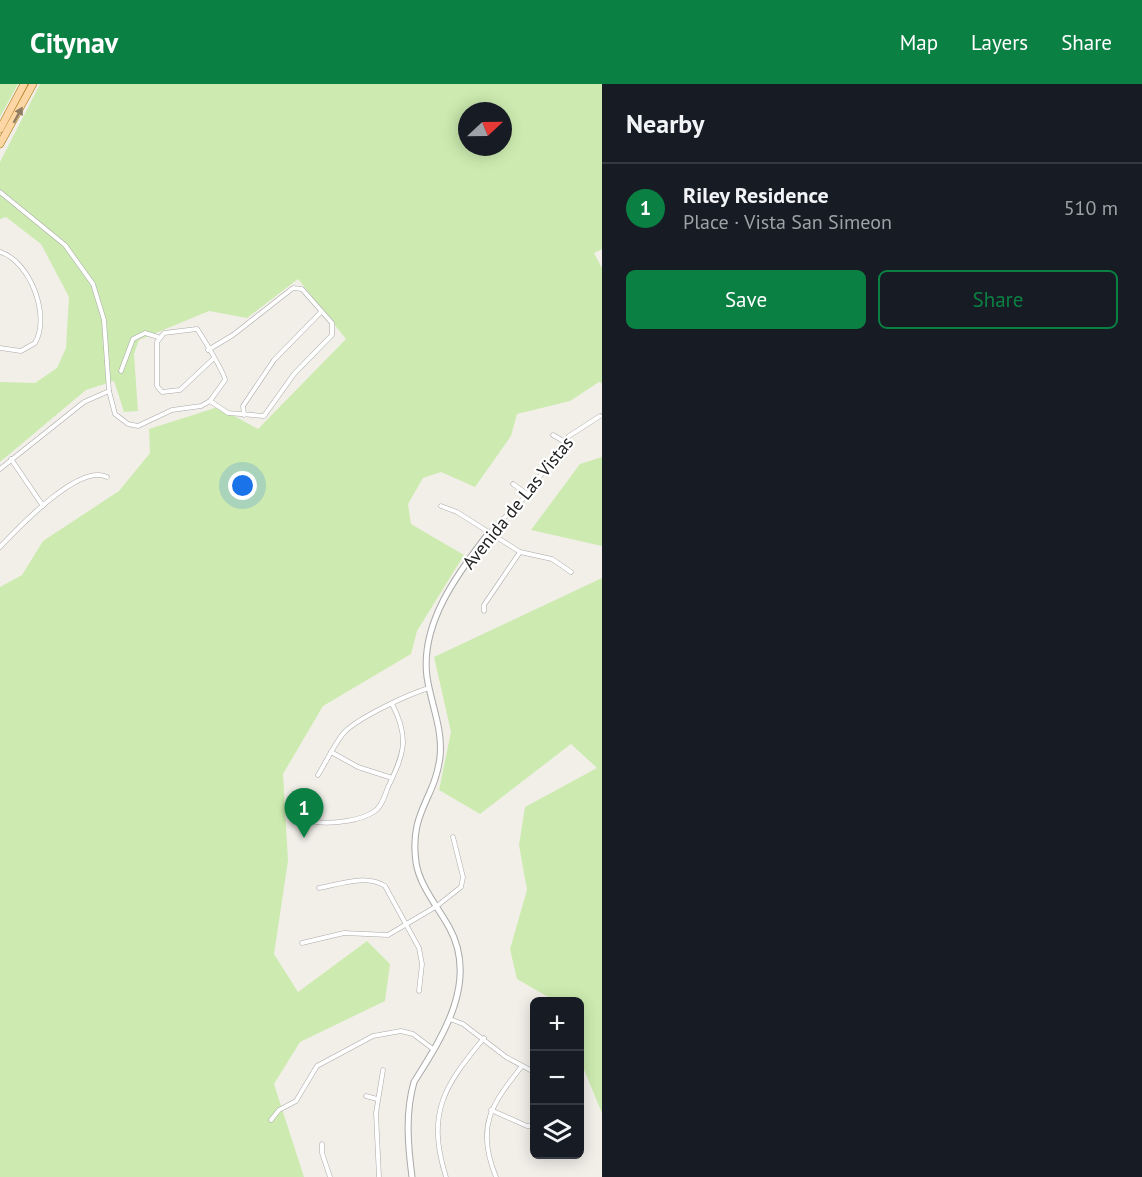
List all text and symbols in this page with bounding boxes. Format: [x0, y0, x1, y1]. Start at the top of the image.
text: Citynav [30, 24, 118, 61]
text: Map [900, 29, 938, 56]
text: Layers [971, 29, 1028, 56]
text: Share [1061, 29, 1112, 56]
north arrow [458, 102, 512, 156]
one-way arrow [13, 106, 23, 123]
text: Nearby [626, 107, 704, 140]
text: Riley Residence [683, 181, 829, 209]
text: 1 [640, 195, 651, 221]
text: 510 m [1064, 195, 1118, 221]
text: Place · Vista San Simeon [683, 209, 892, 235]
button: Save [626, 270, 866, 329]
button: Share [878, 270, 1118, 329]
street label: Avenida de Las Vistas [457, 432, 578, 574]
your location [228, 471, 257, 500]
pin: 1 [284, 788, 324, 838]
map controls [530, 997, 584, 1159]
button: + [530, 997, 584, 1051]
button: − [530, 1051, 584, 1105]
button: layers [530, 1105, 584, 1159]

